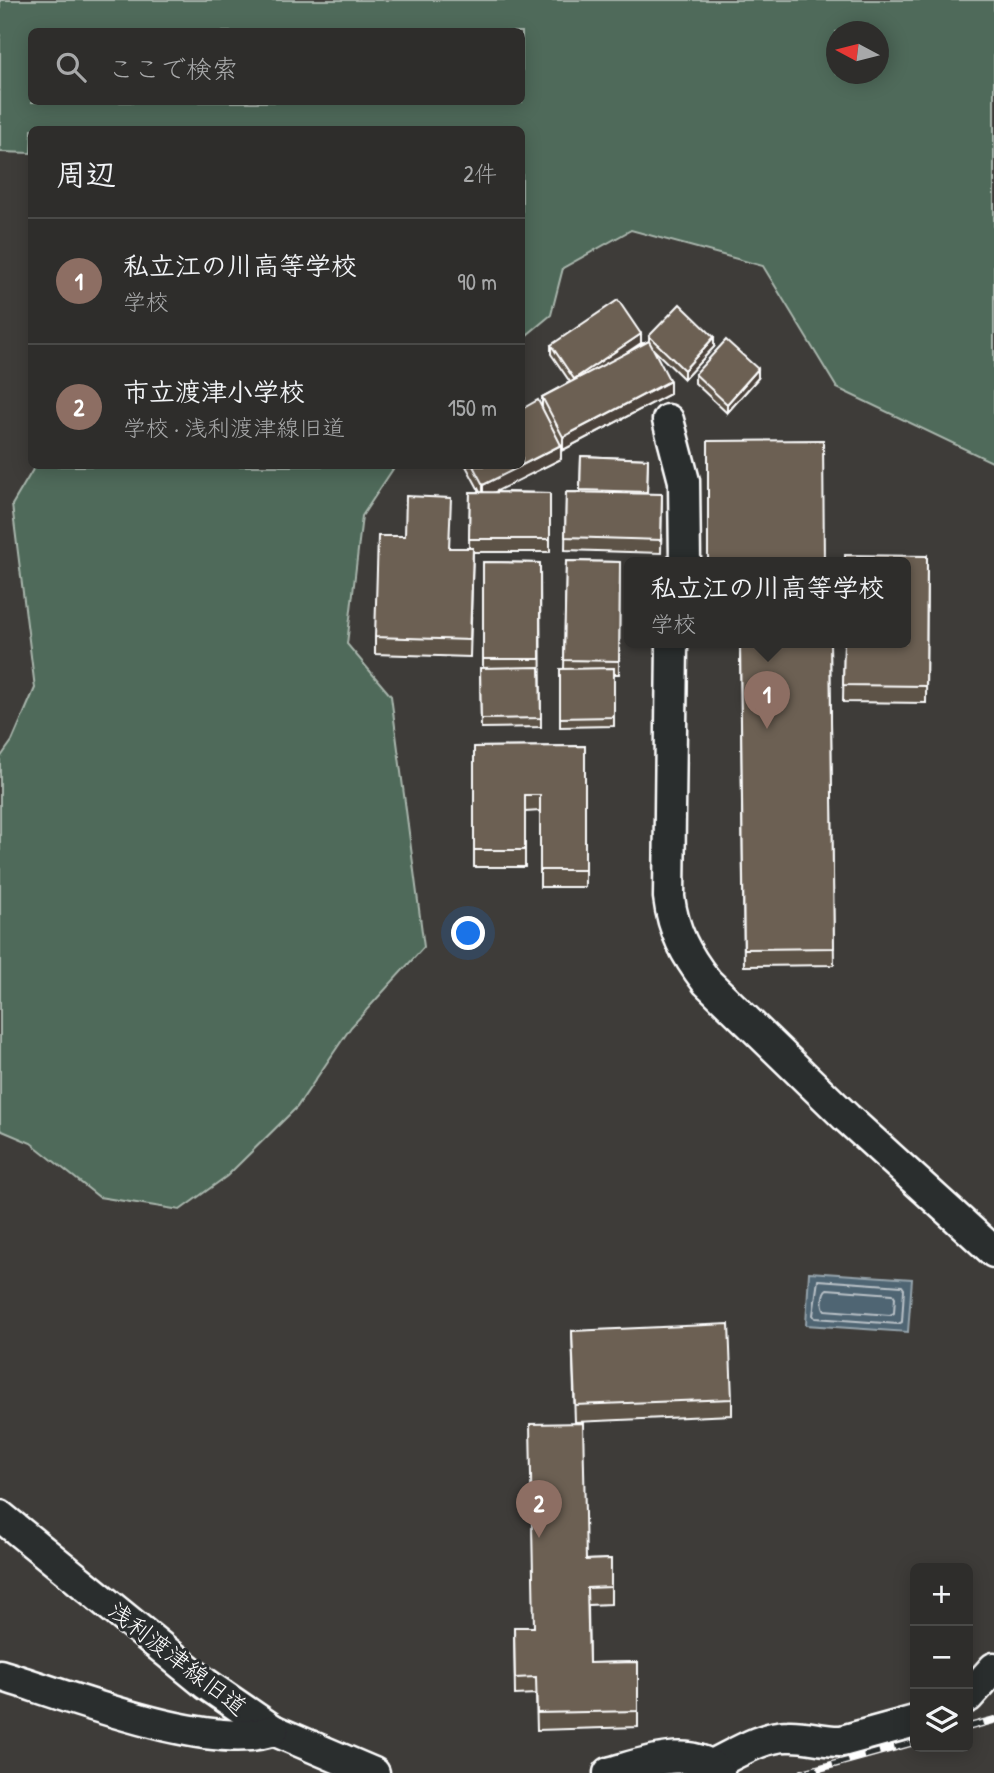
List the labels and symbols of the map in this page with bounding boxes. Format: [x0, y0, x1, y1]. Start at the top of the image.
north arrow [826, 21, 889, 84]
pin: 1 [744, 671, 790, 729]
your location [451, 916, 485, 950]
pin: 2 [516, 1480, 562, 1538]
street label: 浅利渡津線旧道 [102, 1594, 254, 1722]

